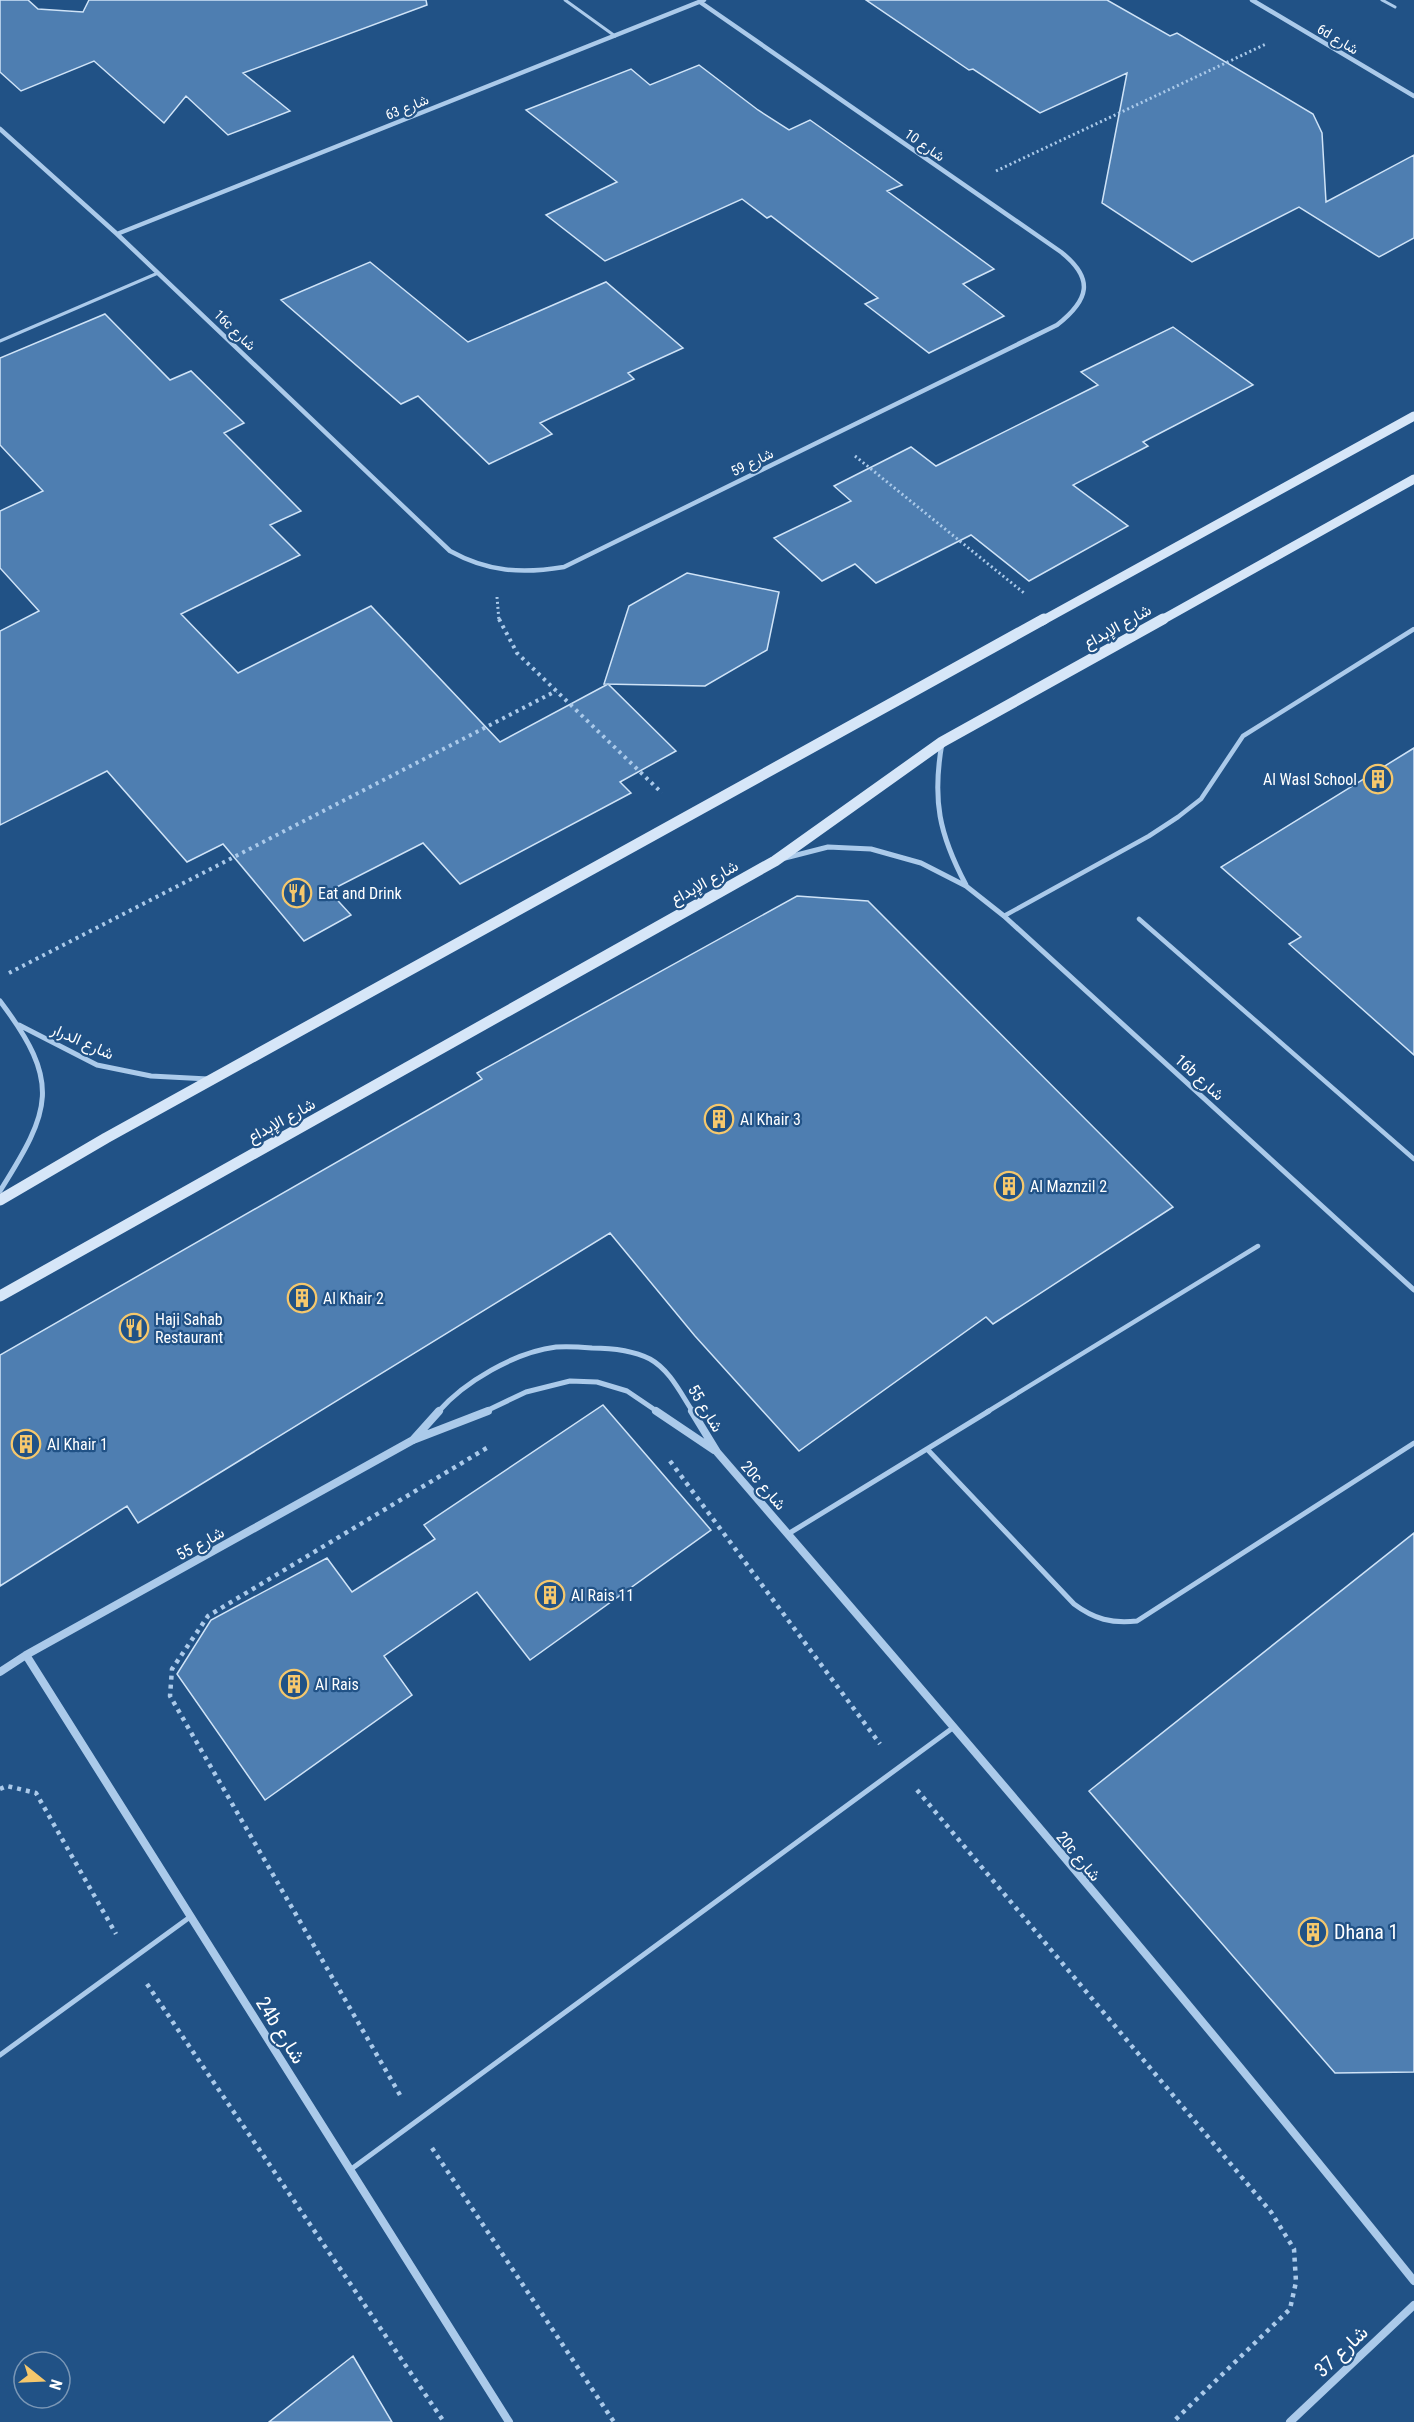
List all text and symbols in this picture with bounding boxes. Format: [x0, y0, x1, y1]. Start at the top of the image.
street label: 6d شارع [1313, 20, 1362, 60]
street label: شارع 63 [383, 91, 432, 126]
street label: شارع 10 [900, 125, 948, 167]
street label: 16c شارع [209, 306, 259, 356]
street label: شارع 59 [728, 445, 777, 482]
street label: شارع الإبداع [1080, 600, 1156, 655]
building icon: Al Wasl School [1362, 763, 1394, 795]
place label: Al Wasl School [1263, 770, 1357, 789]
street label: شارع الإبداع [667, 856, 743, 911]
restaurant icon: Eat and Drink [281, 877, 313, 909]
place label: Eat and Drink [318, 884, 402, 903]
street label: شارع الدرار [47, 1019, 117, 1065]
street label: 16b شارع [1170, 1050, 1228, 1106]
street label: شارع الإبداع [244, 1094, 320, 1149]
building icon: Al Khair 3 [703, 1103, 735, 1135]
place label: Al Khair 3 [740, 1110, 801, 1129]
building icon: Al Maznzil 2 [993, 1170, 1025, 1202]
place label: Al Maznzil 2 [1030, 1177, 1107, 1196]
building icon: Al Khair 2 [286, 1282, 318, 1314]
place label: Al Khair 2 [323, 1289, 384, 1308]
place label: Haji Sahab Restaurant [155, 1310, 223, 1347]
restaurant icon: Haji Sahab Restaurant [118, 1312, 150, 1344]
street label: شارع 55 [682, 1381, 727, 1436]
building icon: Al Khair 1 [10, 1428, 42, 1460]
place label: Al Khair 1 [47, 1435, 108, 1454]
street label: 20c شارع [736, 1457, 790, 1515]
street label: شارع 55 [173, 1523, 228, 1566]
building icon: Al Rais 11 [534, 1579, 566, 1611]
place label: Al Rais 11 [571, 1586, 634, 1605]
building icon: Al Rais [278, 1668, 310, 1700]
place label: Al Rais [315, 1675, 359, 1694]
street label: 20c شارع [1051, 1828, 1105, 1886]
building icon: Dhana 1 [1297, 1916, 1329, 1948]
place label: Dhana 1 [1334, 1920, 1398, 1944]
street label: 24b شارع [249, 1992, 311, 2069]
street label: شارع 37 [1309, 2320, 1374, 2383]
north arrow [12, 2350, 72, 2410]
text: N [45, 2377, 66, 2392]

